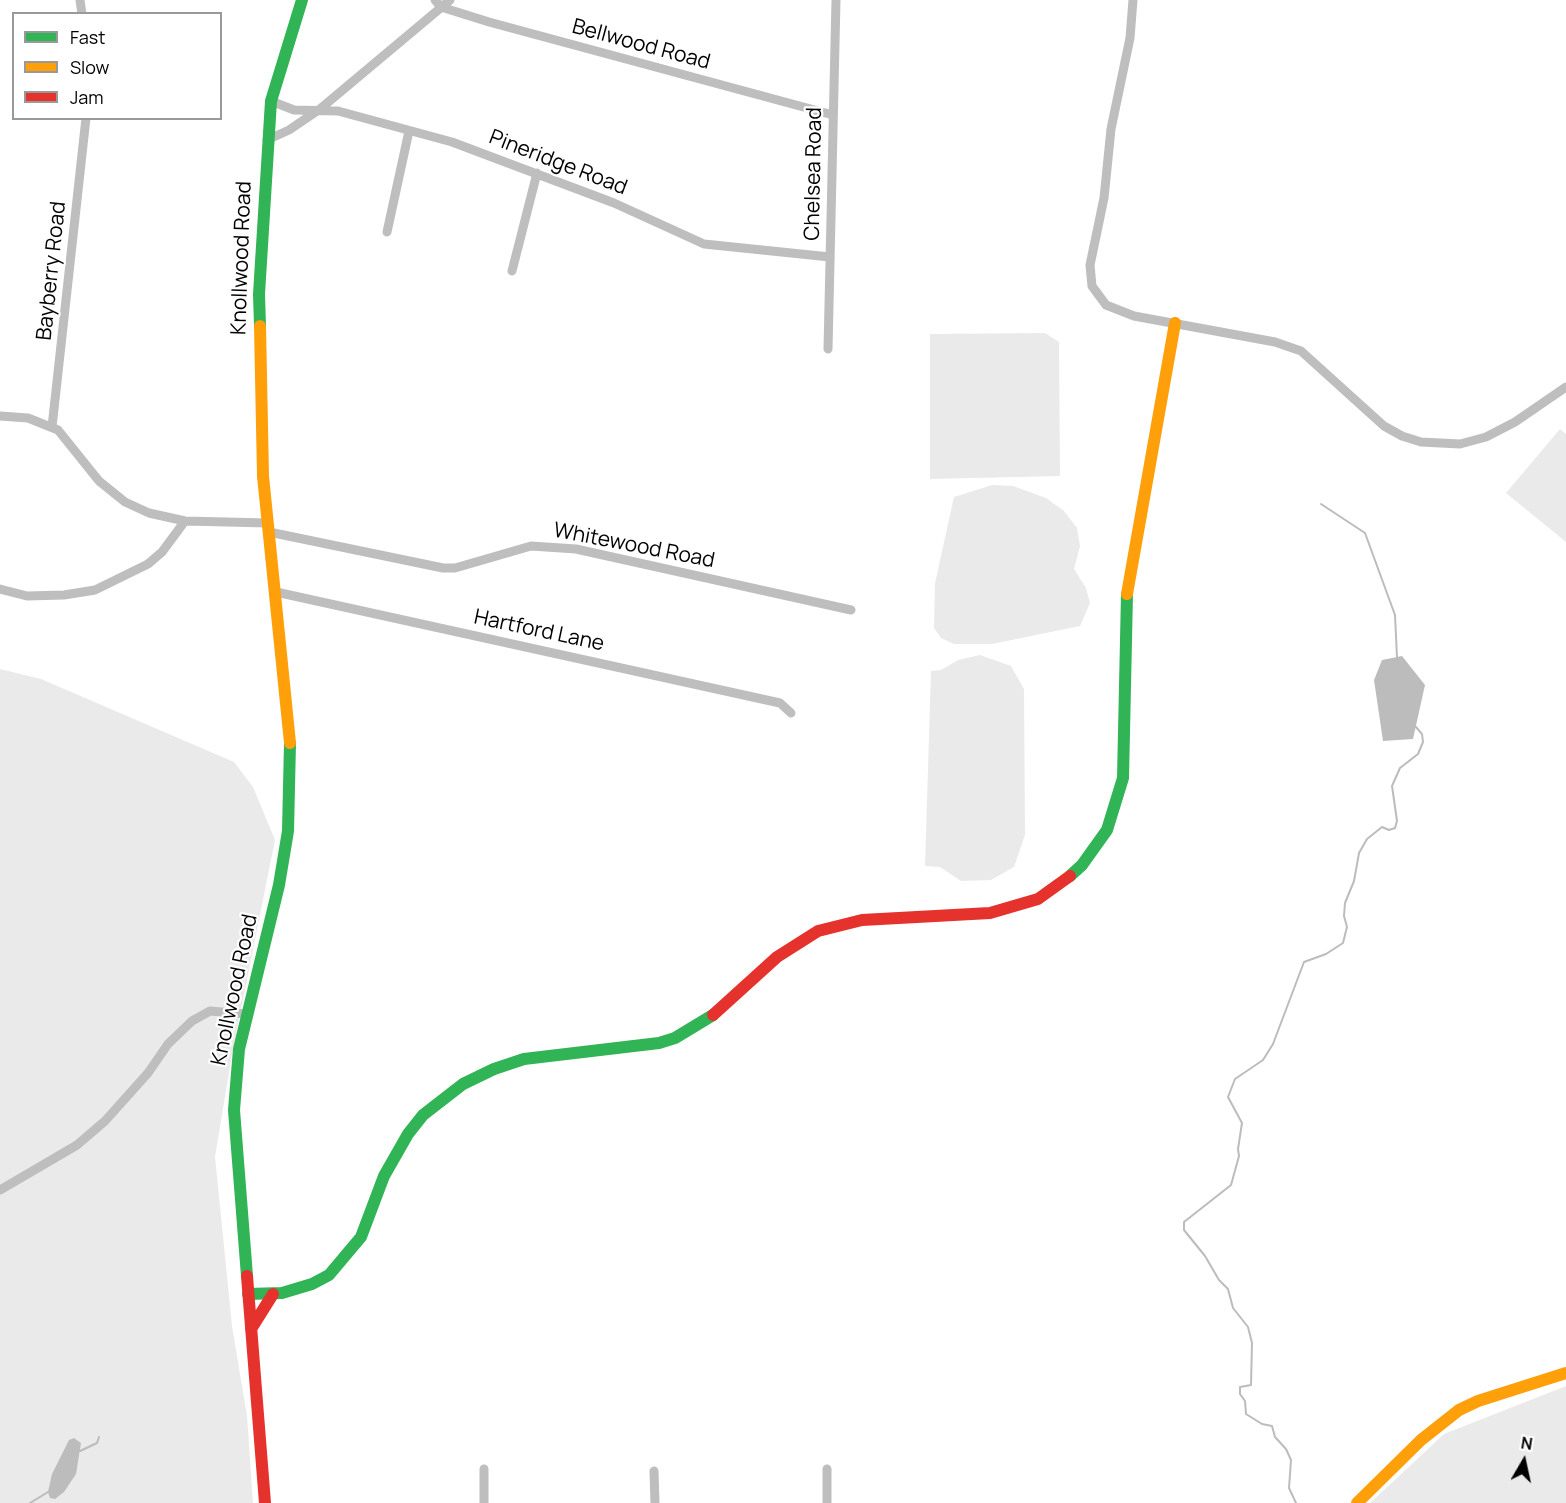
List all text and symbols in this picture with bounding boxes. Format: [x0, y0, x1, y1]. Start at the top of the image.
legend [12, 12, 222, 120]
street label: Bellwood Road [569, 14, 713, 76]
text: Fast [70, 25, 105, 49]
text: Slow [70, 55, 109, 79]
text: Jam [70, 85, 104, 109]
street label: Chelsea Road [800, 107, 828, 241]
street label: Pineridge Road [485, 125, 631, 201]
street label: Knollwood Road [227, 181, 257, 335]
street label: Bayberry Road [32, 200, 72, 342]
street label: Whitewood Road [551, 518, 717, 574]
street label: Hartford Lane [472, 605, 606, 657]
street label: Knollwood Road [207, 912, 263, 1068]
north arrow [1494, 1431, 1554, 1491]
text: N [1519, 1431, 1534, 1455]

